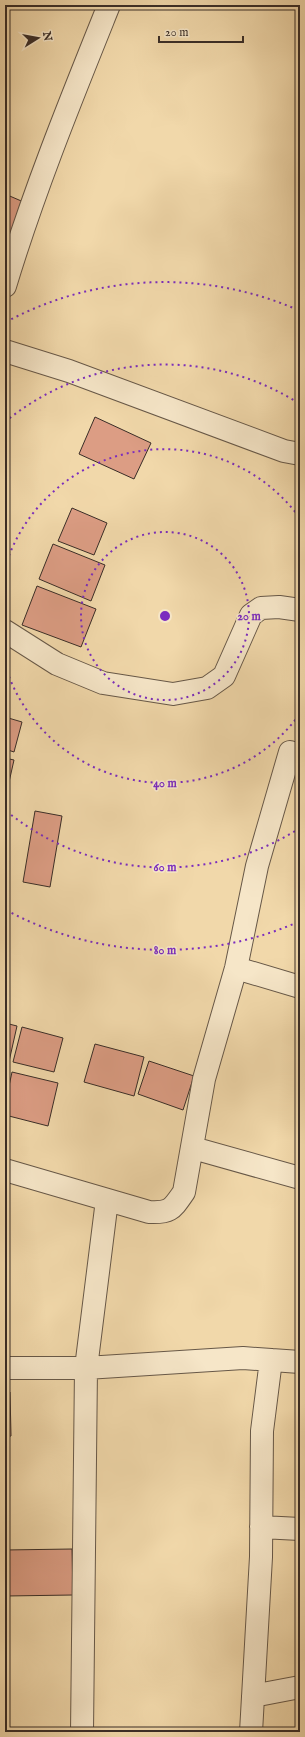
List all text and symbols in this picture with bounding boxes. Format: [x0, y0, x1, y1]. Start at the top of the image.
north arrow [18, 18, 58, 58]
scale bar [159, 18, 243, 44]
text: 20 m [165, 25, 188, 40]
text: N [39, 29, 55, 43]
centre of rings [158, 609, 172, 623]
text: 20 m [237, 609, 261, 624]
text: 40 m [153, 776, 178, 791]
text: 60 m [154, 860, 177, 875]
text: 80 m [154, 943, 177, 958]

